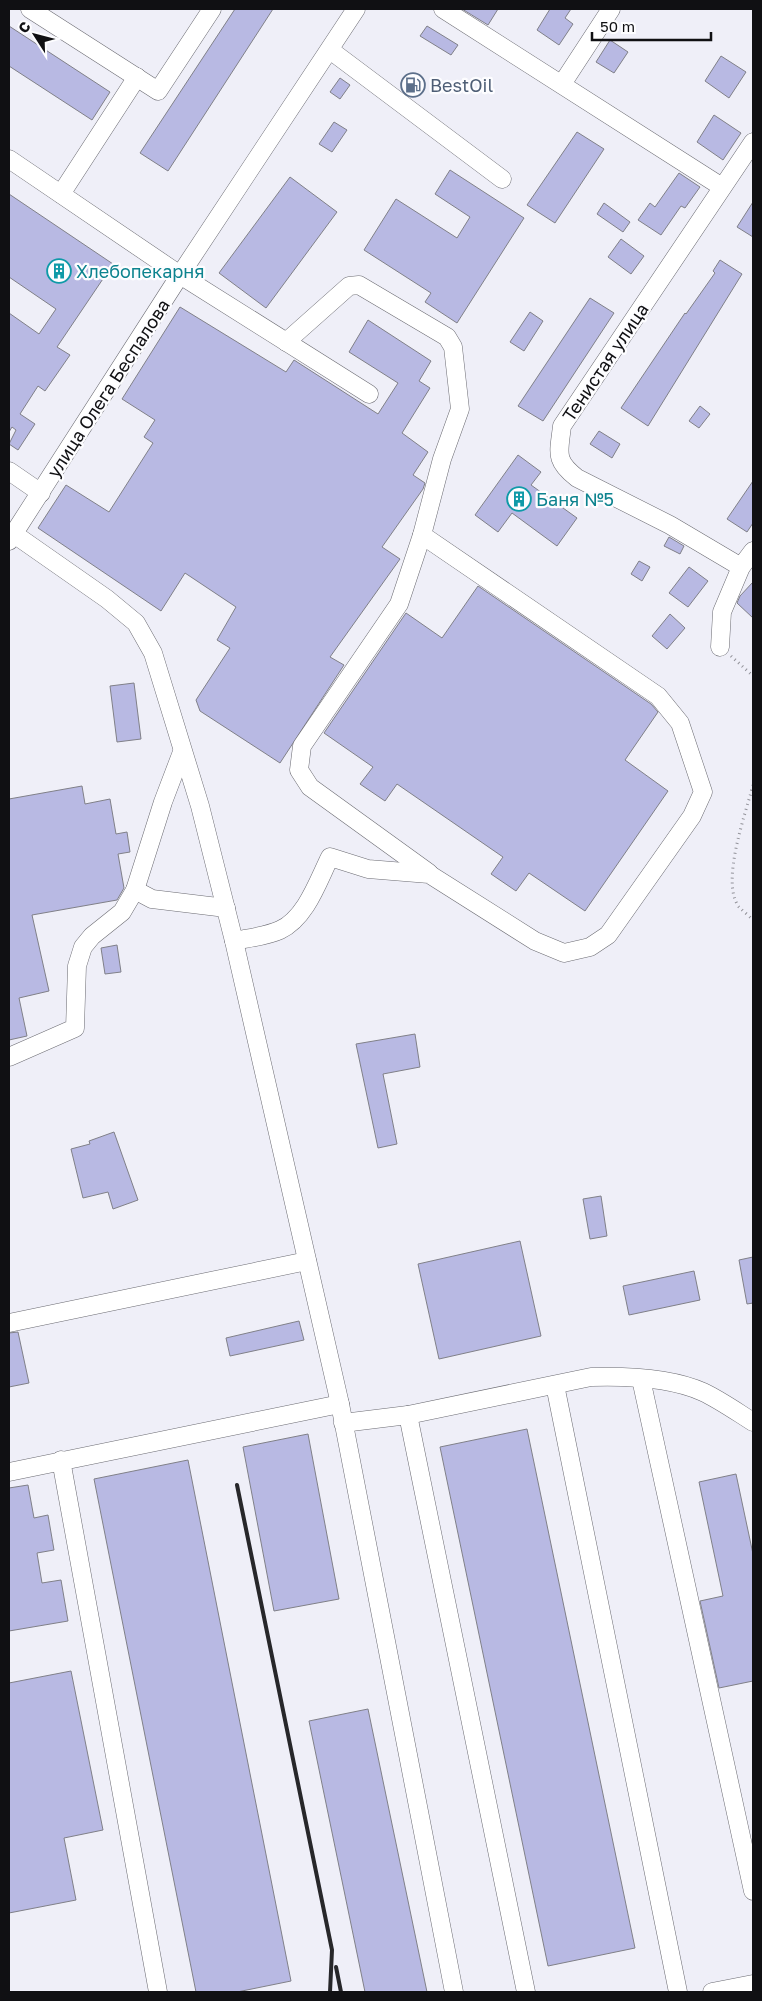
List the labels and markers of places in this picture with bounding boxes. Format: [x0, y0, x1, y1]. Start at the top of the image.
fuel station icon: BestOil [400, 72, 426, 98]
place label: BestOil [430, 74, 493, 96]
building icon: Хлебопекарня [46, 258, 72, 284]
place label: Хлебопекарня [76, 260, 205, 282]
building icon: Баня №5 [506, 486, 532, 512]
place label: Баня №5 [536, 488, 614, 510]

